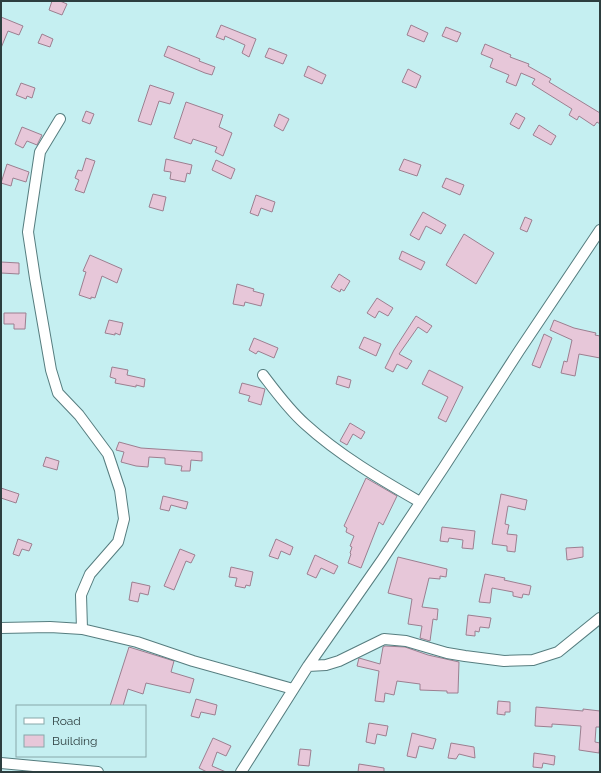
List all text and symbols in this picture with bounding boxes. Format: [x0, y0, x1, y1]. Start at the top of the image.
legend [16, 705, 146, 757]
text: Road [52, 714, 81, 728]
text: Building [52, 734, 98, 748]

